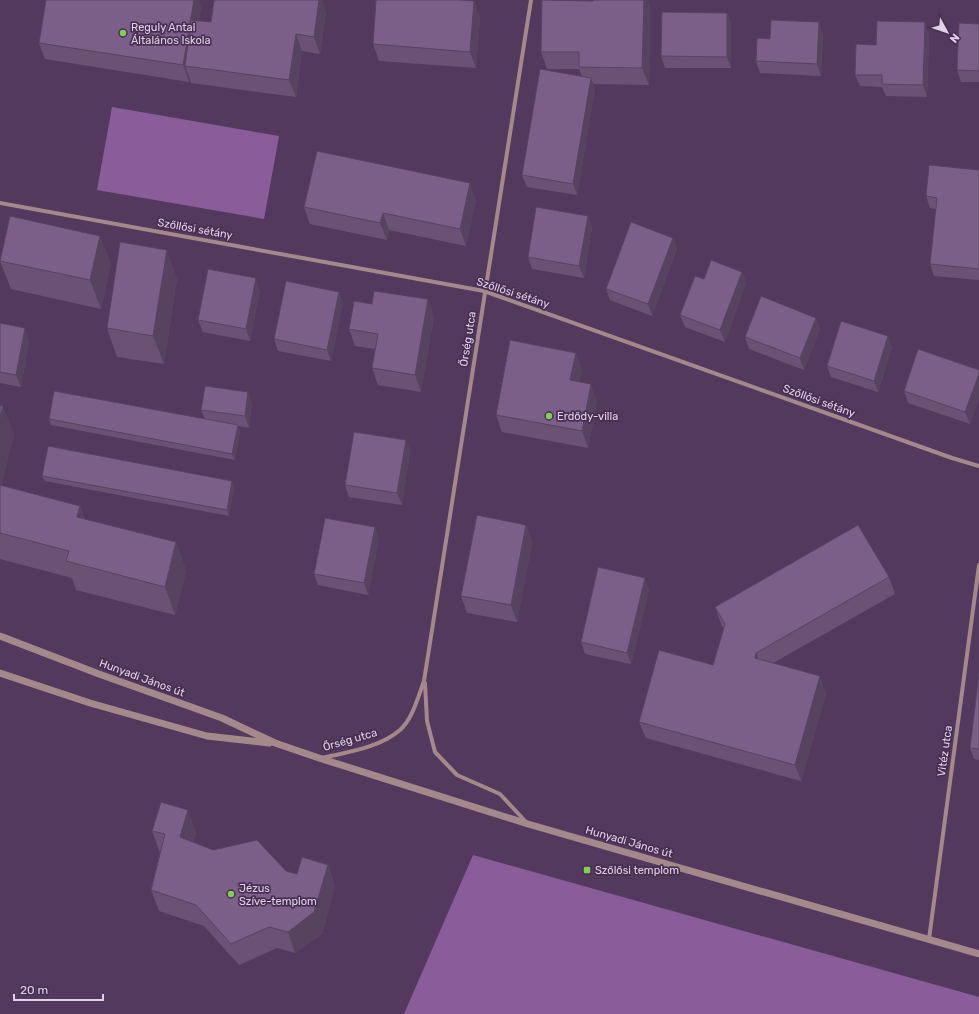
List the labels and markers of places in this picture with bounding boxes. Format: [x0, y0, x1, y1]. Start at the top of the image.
place label: Reguly Antal Általános Iskola [131, 21, 211, 47]
marker: Reguly Antal Általános Iskola [118, 28, 128, 38]
place label: Erdődy-villa [557, 410, 618, 423]
marker: Erdődy-villa [544, 411, 554, 421]
place label: Szőlősi templom [595, 864, 679, 877]
marker: Szőlősi templom [582, 865, 592, 875]
place label: Jézus Szíve-templom [239, 882, 317, 908]
marker: Jézus Szíve-templom [226, 889, 236, 899]

